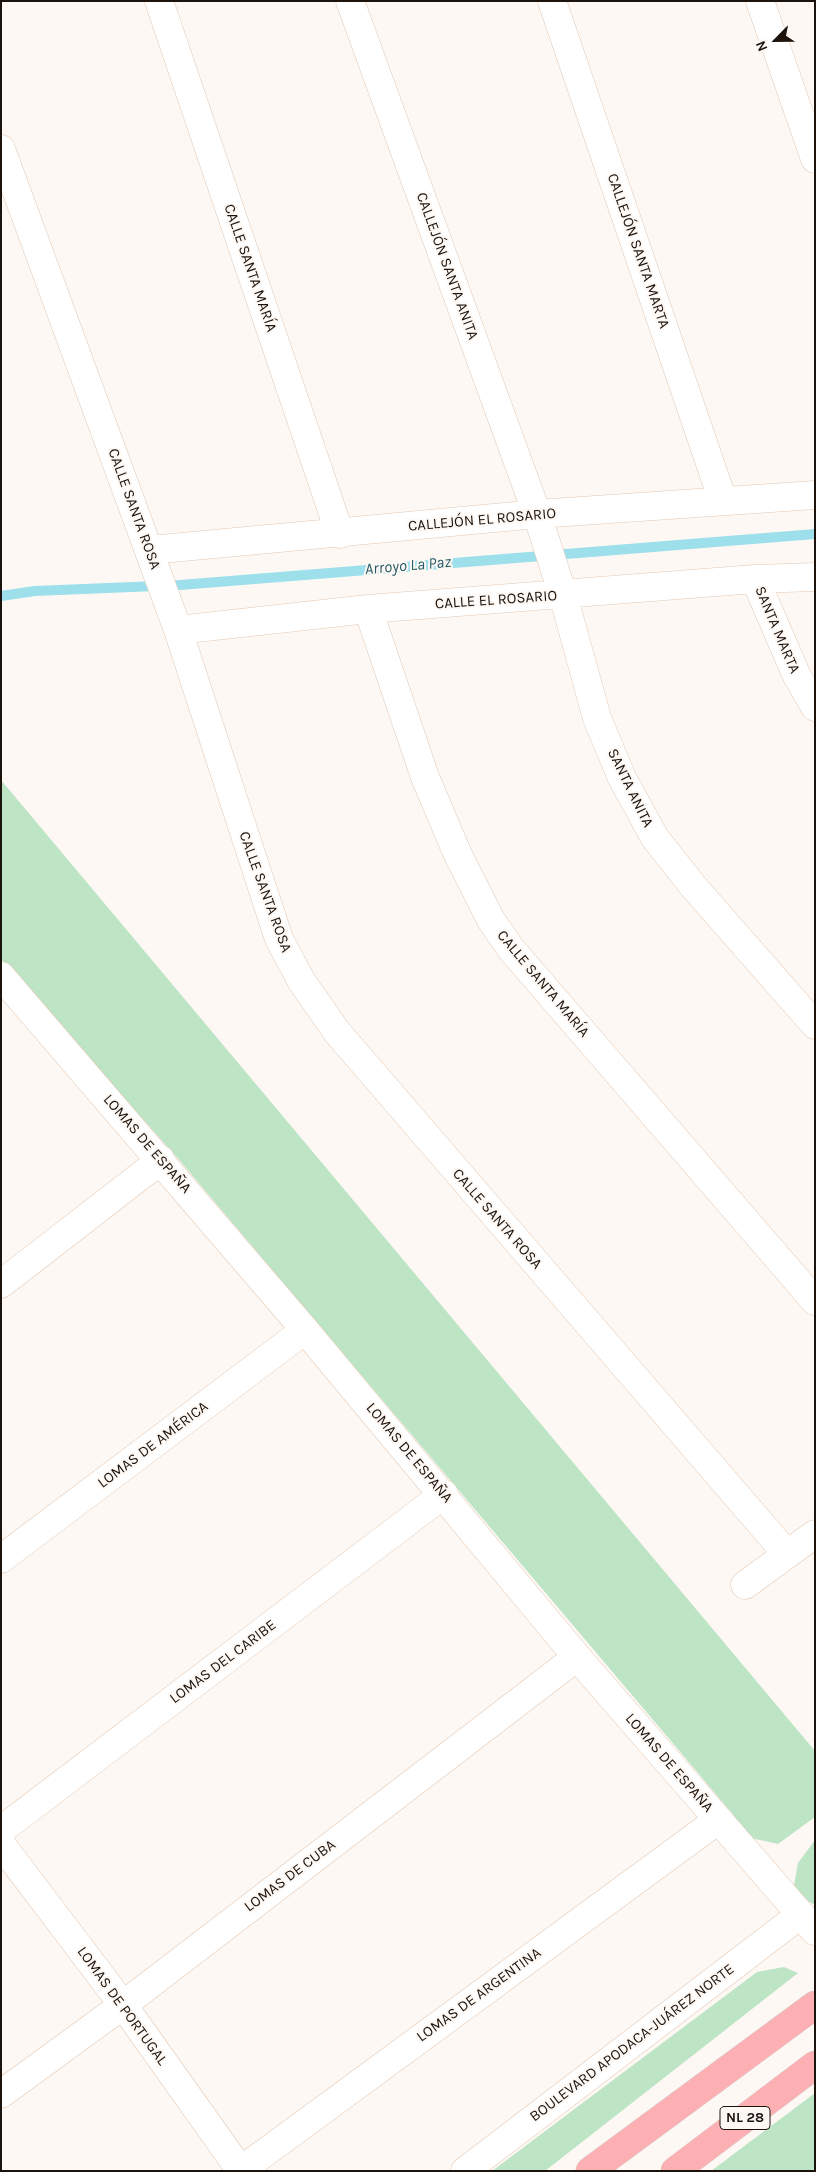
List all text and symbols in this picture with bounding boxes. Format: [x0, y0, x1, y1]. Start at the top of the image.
north arrow [751, 15, 801, 65]
text: N [752, 38, 772, 54]
street label: CALLEJÓN SANTA MARTA [603, 171, 673, 331]
street label: CALLEJÓN SANTA ANITA [412, 190, 482, 342]
street label: CALLE SANTA MARÍA [220, 202, 280, 334]
street label: CALLE SANTA ROSA [104, 446, 164, 572]
street label: CALLEJÓN EL ROSARIO [407, 505, 557, 535]
water label: Arroyo La Paz [364, 553, 452, 579]
street label: SANTA MARTA [751, 584, 803, 676]
street label: CALLE EL ROSARIO [434, 587, 558, 613]
street label: SANTA ANITA [603, 746, 657, 830]
street label: CALLE SANTA ROSA [235, 829, 295, 955]
street label: CALLE SANTA MARÍA [493, 927, 593, 1041]
street label: LOMAS DE ESPAÑA [99, 1091, 195, 1197]
street label: CALLE SANTA ROSA [448, 1165, 546, 1273]
street label: LOMAS DE AMÉRICA [94, 1398, 212, 1492]
street label: LOMAS DE ESPAÑA [362, 1399, 456, 1507]
street label: LOMAS DEL CARIBE [166, 1616, 280, 1708]
street label: LOMAS DE ESPAÑA [621, 1710, 717, 1816]
street label: LOMAS DE CUBA [241, 1836, 339, 1916]
street label: LOMAS DE PORTUGAL [73, 1943, 171, 2069]
street label: LOMAS DE ARGENTINA [413, 1944, 545, 2046]
street label: BOULEVARD APODACA-JUÁREZ NORTE [526, 1960, 738, 2126]
road number: NL 28 [720, 2106, 770, 2130]

